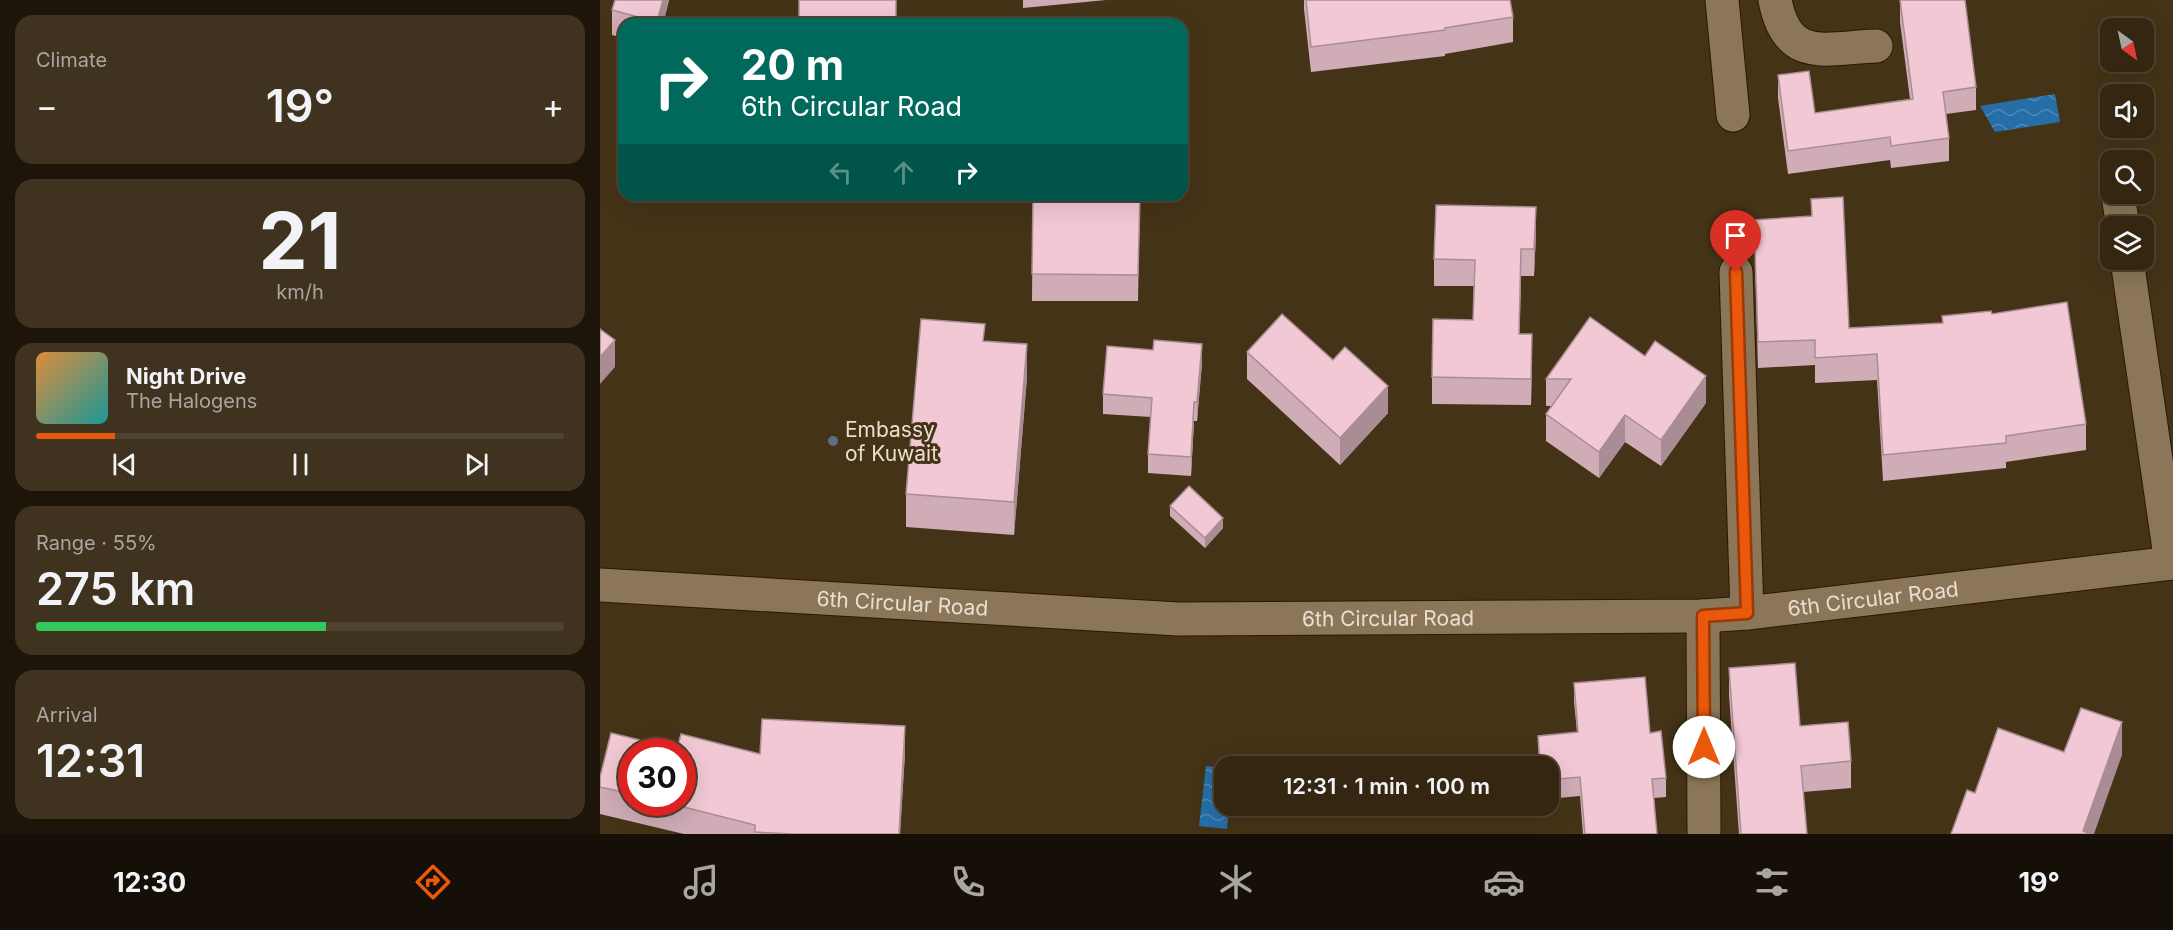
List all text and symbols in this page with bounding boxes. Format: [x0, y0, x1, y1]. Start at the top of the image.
north arrow [2100, 18, 2154, 72]
map controls [2100, 18, 2154, 270]
text: 20 m [741, 39, 844, 90]
icon: right [642, 42, 720, 120]
text: Climate [36, 48, 107, 72]
text: 19° [266, 78, 334, 133]
button: sound [2100, 84, 2154, 138]
text: − [36, 86, 58, 126]
text: + [542, 86, 564, 126]
text: 6th Circular Road [741, 90, 962, 123]
button: search [2100, 150, 2154, 204]
icon: left [824, 156, 857, 189]
icon: ahead [887, 156, 920, 189]
icon: right [950, 156, 983, 189]
text: 21 [259, 193, 341, 288]
pin [1710, 210, 1761, 272]
button: layers [2100, 216, 2154, 270]
icon: arrive [1719, 219, 1752, 252]
text: km/h [276, 280, 324, 304]
text: Night Drive [126, 363, 246, 389]
text: The Halogens [126, 389, 257, 413]
place label: Embassy of Kuwait [845, 417, 938, 466]
marker: Embassy of Kuwait [826, 434, 840, 448]
icon: previous [108, 448, 141, 481]
icon: pause [284, 448, 317, 481]
icon: next [460, 448, 493, 481]
text: Range · 55% [36, 531, 157, 555]
text: 275 km [36, 561, 195, 616]
street label: 6th Circular Road [1786, 576, 1960, 621]
street label: 6th Circular Road [816, 585, 989, 620]
street label: 6th Circular Road [1302, 605, 1474, 631]
text: Arrival [36, 703, 98, 727]
position arrow [1672, 715, 1736, 779]
text: 12:31 [36, 733, 145, 788]
speed limit sign: 30 [618, 738, 696, 816]
text: 12:31 · 1 min · 100 m [1283, 773, 1490, 799]
icon: directions [412, 861, 454, 903]
icon: music [680, 861, 722, 903]
icon: phone [947, 861, 989, 903]
icon: climate [1215, 861, 1257, 903]
icon: car [1483, 861, 1525, 903]
icon: filters [1751, 861, 1793, 903]
text: 12:30 [113, 866, 186, 899]
text: 19° [2018, 866, 2060, 899]

